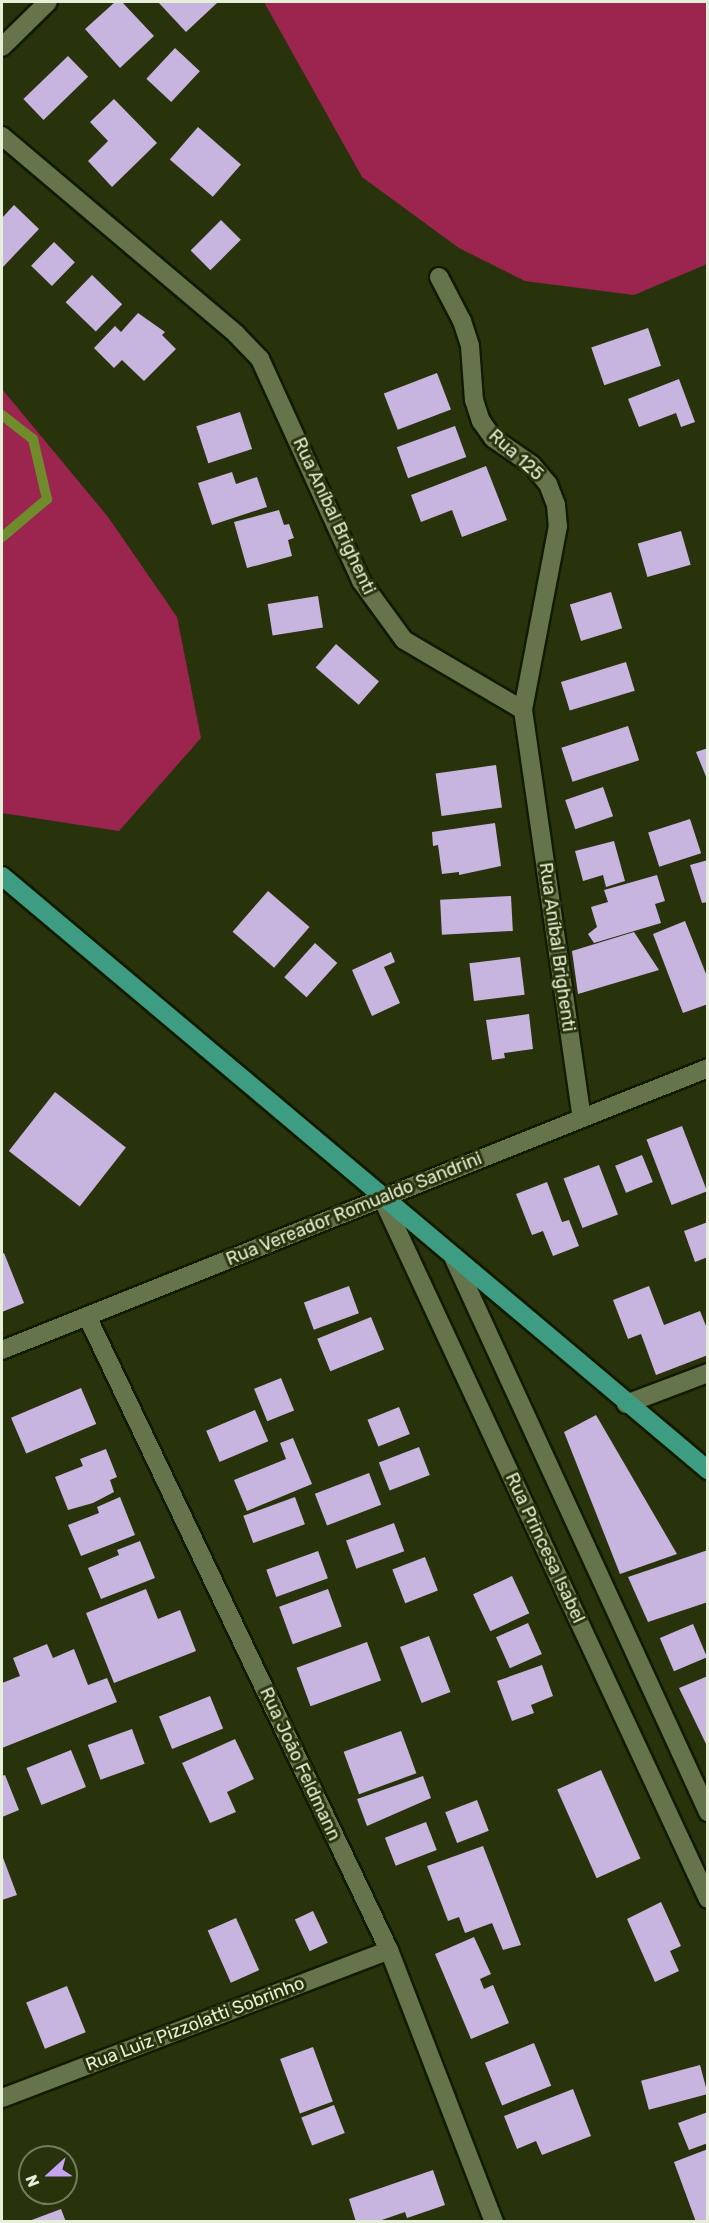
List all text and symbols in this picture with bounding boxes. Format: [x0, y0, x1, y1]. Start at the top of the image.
street label: Rua 125 [484, 425, 548, 485]
street label: Rua Aníbal Brighenti [288, 434, 380, 598]
street label: Rua Aníbal Brighenti [534, 861, 580, 1033]
street label: Rua Vereador Romualdo Sandrini [223, 1148, 485, 1270]
street label: Rua Princesa Isabel [501, 1469, 589, 1627]
street label: Rua João Feldmann [255, 1684, 345, 1844]
street label: Rua Luiz Pizzolatti Sobrinho [82, 1972, 308, 2076]
north arrow [18, 2145, 78, 2205]
text: N [22, 2172, 44, 2190]

